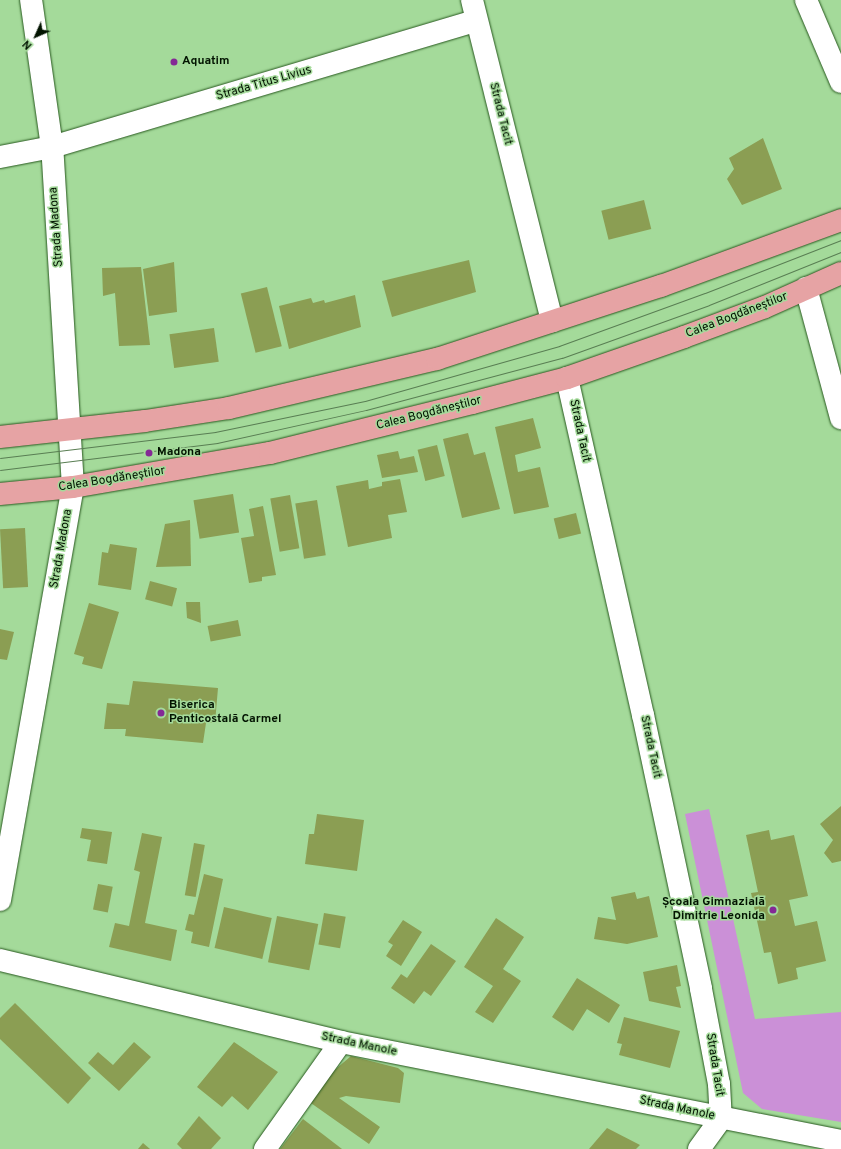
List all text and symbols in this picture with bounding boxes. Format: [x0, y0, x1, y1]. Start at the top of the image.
north arrow [16, 16, 56, 56]
text: N [20, 37, 35, 52]
place label: Aquatim [182, 55, 229, 69]
marker: Aquatim [169, 57, 179, 67]
street label: Strada Titus Livius [215, 63, 313, 105]
street label: Strada Tacit [485, 81, 515, 147]
street label: Strada Madona [47, 186, 67, 268]
street label: Calea Bogdăneștilor [684, 290, 790, 342]
street label: Calea Bogdăneștilor [375, 394, 483, 434]
street label: Strada Tacit [565, 398, 593, 464]
place label: Madona [157, 446, 201, 460]
marker: Madona [144, 448, 154, 458]
street label: Calea Bogdăneștilor [58, 464, 166, 496]
street label: Strada Madona [48, 508, 76, 590]
place label: Biserica Penticostală Carmel [169, 699, 281, 727]
marker: Biserica Penticostală Carmel [156, 708, 166, 718]
street label: Strada Tacit [636, 714, 664, 780]
place label: Școala Gimnazială Dimitrie Leonida [662, 896, 765, 924]
marker: Școala Gimnazială Dimitrie Leonida [768, 905, 778, 915]
street label: Strada Manole [320, 1030, 398, 1060]
street label: Strada Tacit [702, 1032, 726, 1098]
street label: Strada Manole [638, 1094, 716, 1124]

